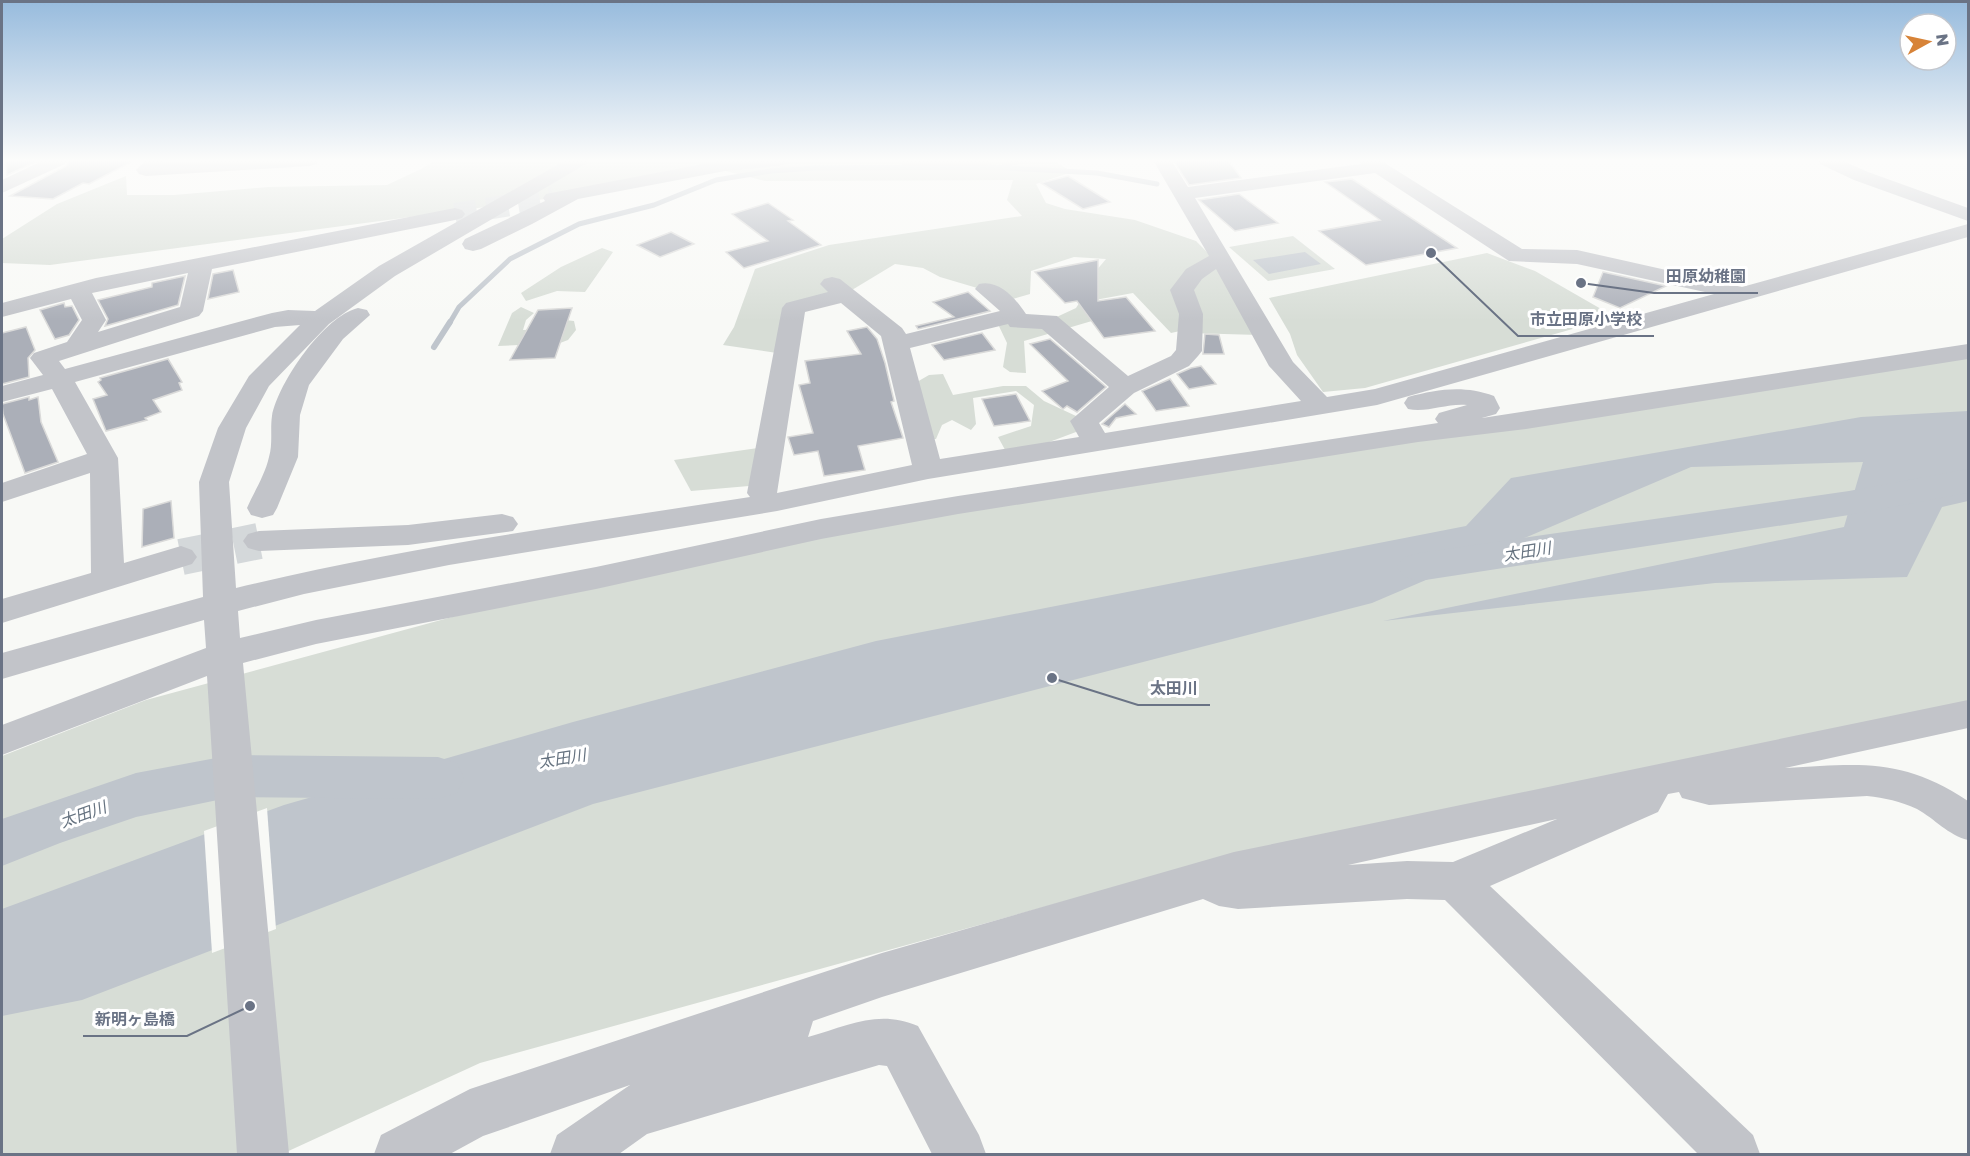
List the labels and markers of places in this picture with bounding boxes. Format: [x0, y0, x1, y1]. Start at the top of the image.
callout: 田原幼稚園 [1654, 259, 1758, 293]
callout: 市立田原小学校 [1518, 302, 1654, 336]
callout: 太田川 [1138, 671, 1210, 705]
callout: 新明ヶ島橋 [83, 1002, 187, 1036]

